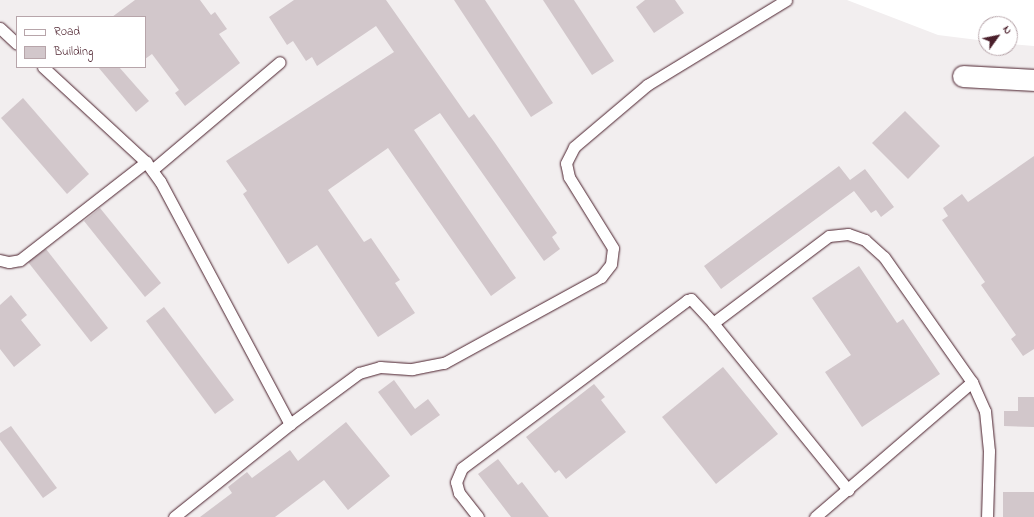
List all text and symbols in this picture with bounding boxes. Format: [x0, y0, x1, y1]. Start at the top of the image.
legend [16, 16, 146, 68]
north arrow [978, 16, 1018, 56]
text: Road [54, 23, 80, 41]
text: N [998, 23, 1016, 37]
text: Building [54, 43, 93, 61]

